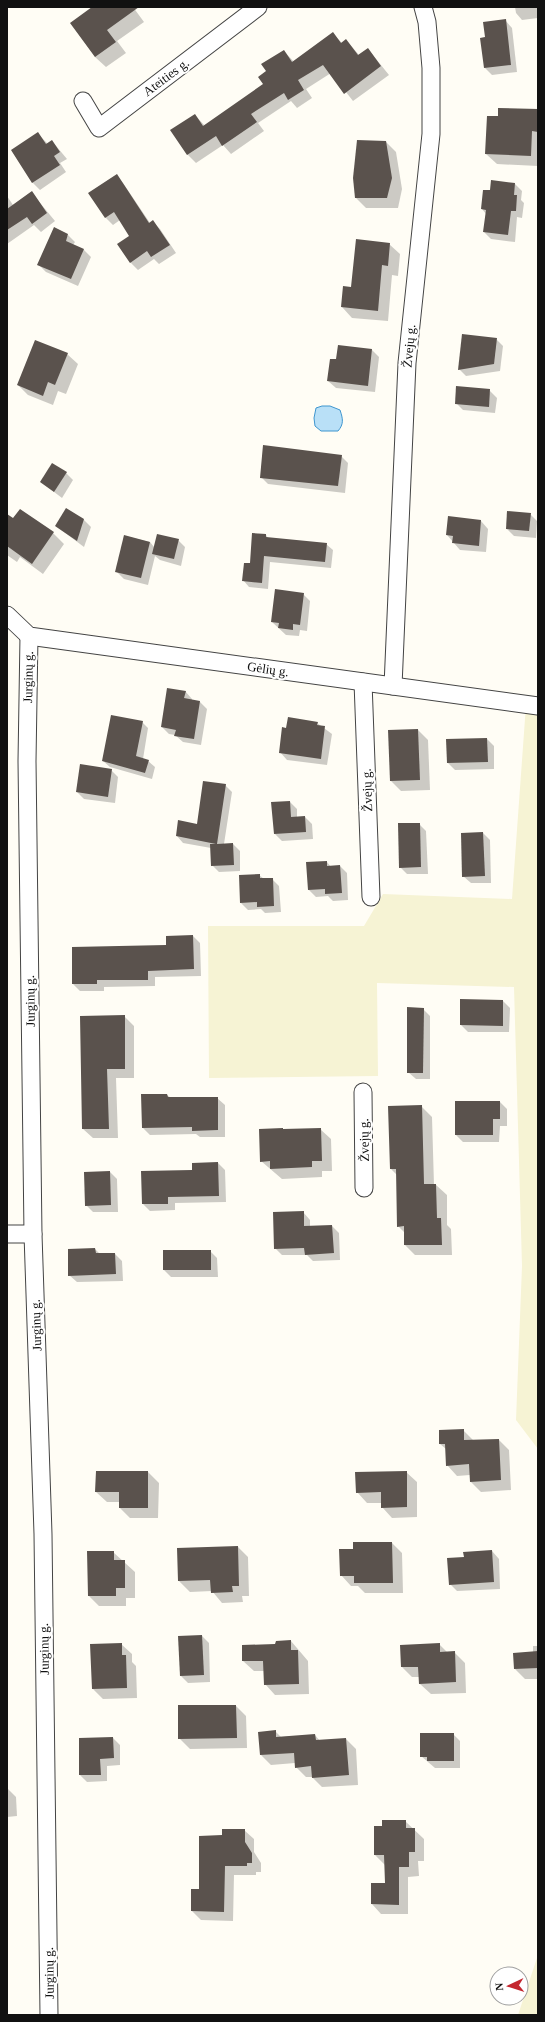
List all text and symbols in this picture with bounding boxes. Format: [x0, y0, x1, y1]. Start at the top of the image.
street label: Ateities g. [140, 55, 192, 99]
street label: Žvejų g. [400, 324, 418, 368]
street label: Jurginų g. [20, 651, 36, 703]
street label: Gėlių g. [246, 659, 290, 679]
street label: Žvejų g. [359, 768, 375, 812]
street label: Jurginų g. [22, 975, 38, 1027]
street label: Žvejų g. [356, 1118, 372, 1162]
street label: Jurginų g. [28, 1299, 44, 1351]
street label: Jurginų g. [36, 1623, 52, 1675]
street label: Jurginų g. [41, 1947, 57, 1999]
north arrow [489, 1966, 529, 2006]
text: N [493, 1982, 505, 1991]

